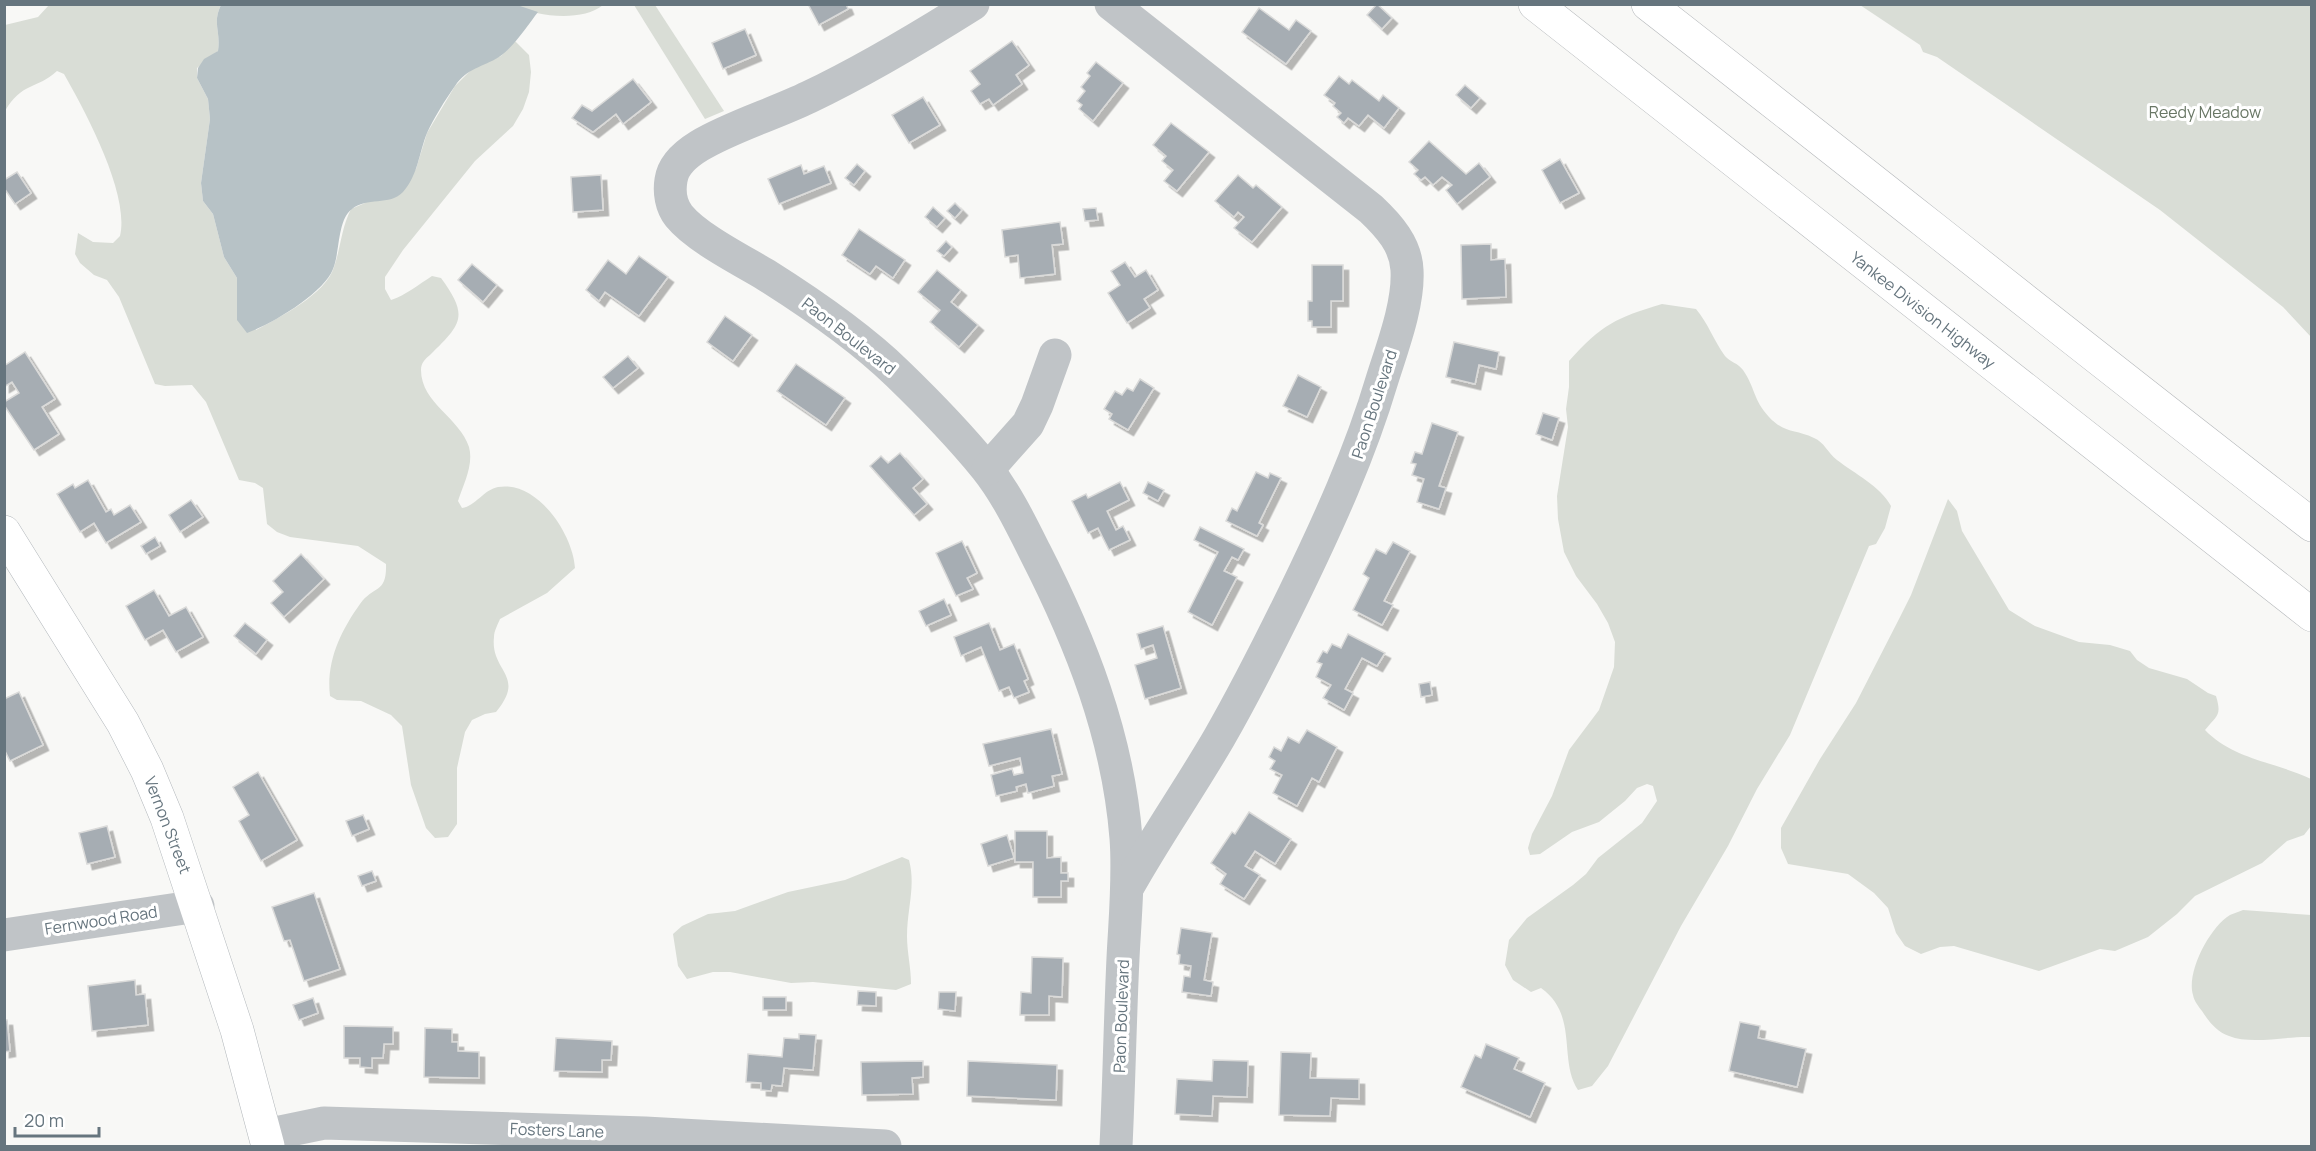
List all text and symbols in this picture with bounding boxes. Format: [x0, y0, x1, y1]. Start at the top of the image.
park label: Reedy Meadow [2149, 101, 2261, 123]
street label: Yankee Division Highway [1846, 246, 2001, 374]
street label: Paon Boulevard [798, 292, 900, 380]
street label: Paon Boulevard [1346, 347, 1402, 461]
street label: Vernon Street [139, 773, 197, 877]
street label: Fernwood Road [43, 900, 159, 940]
street label: Paon Boulevard [1108, 959, 1134, 1073]
scale bar [15, 1100, 99, 1138]
text: 20 m [24, 1108, 64, 1132]
street label: Fosters Lane [510, 1117, 604, 1143]

